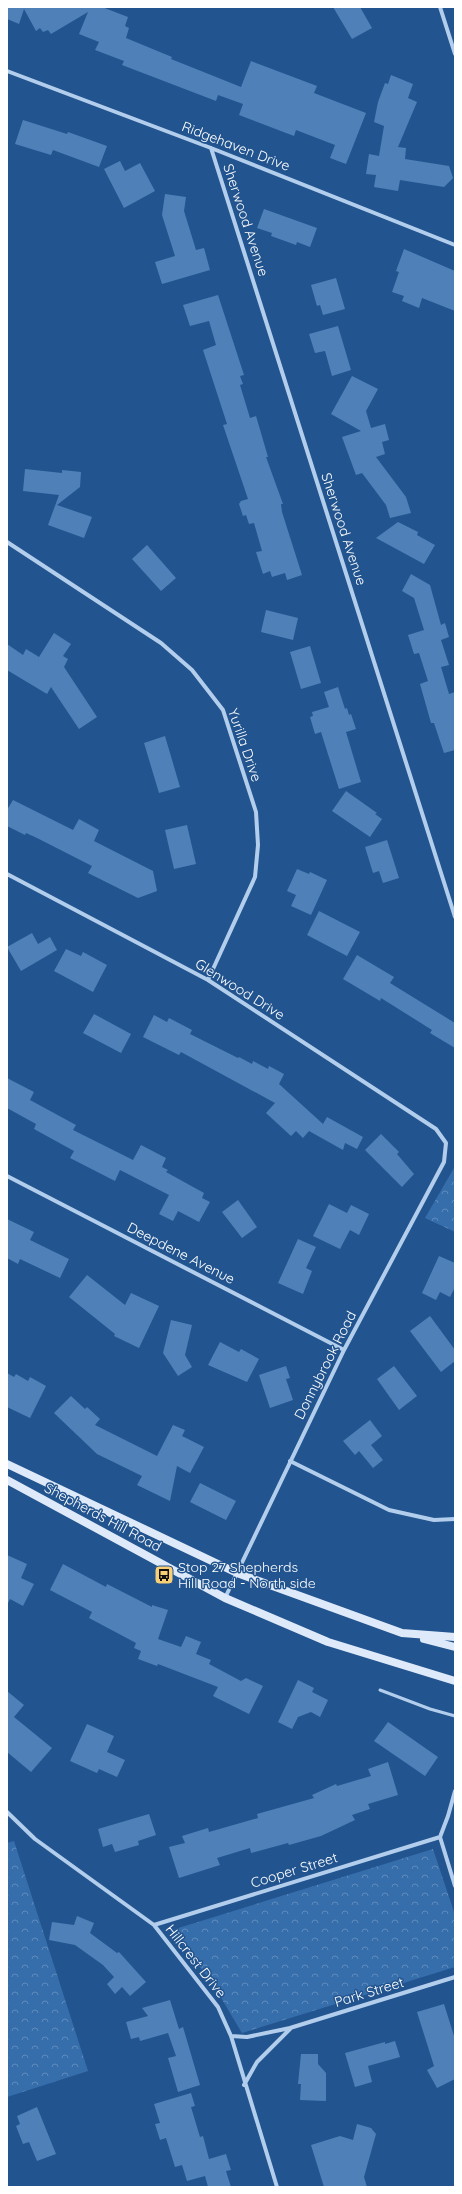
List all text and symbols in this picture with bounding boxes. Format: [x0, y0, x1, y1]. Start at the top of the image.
street label: Ridgehaven Drive [179, 117, 293, 175]
street label: Sherwood Avenue [219, 161, 273, 279]
street label: Sherwood Avenue [317, 470, 371, 588]
street label: Yurilla Drive [224, 706, 266, 784]
street label: Glenwood Drive [192, 954, 288, 1024]
street label: Deepdene Avenue [124, 1218, 238, 1288]
street label: Donnybrook Road [290, 1308, 360, 1422]
street label: Shepherds Hill Road [41, 1479, 165, 1555]
place label: Stop 27 Shepherds Hill Road - North side [178, 1558, 316, 1592]
bus stop icon: Stop 27 Shepherds Hill Road - North side [153, 1564, 175, 1586]
street label: Cooper Street [248, 1848, 340, 1892]
street label: Hillcrest Drive [162, 1921, 230, 2001]
street label: Park Street [332, 1973, 406, 2011]

